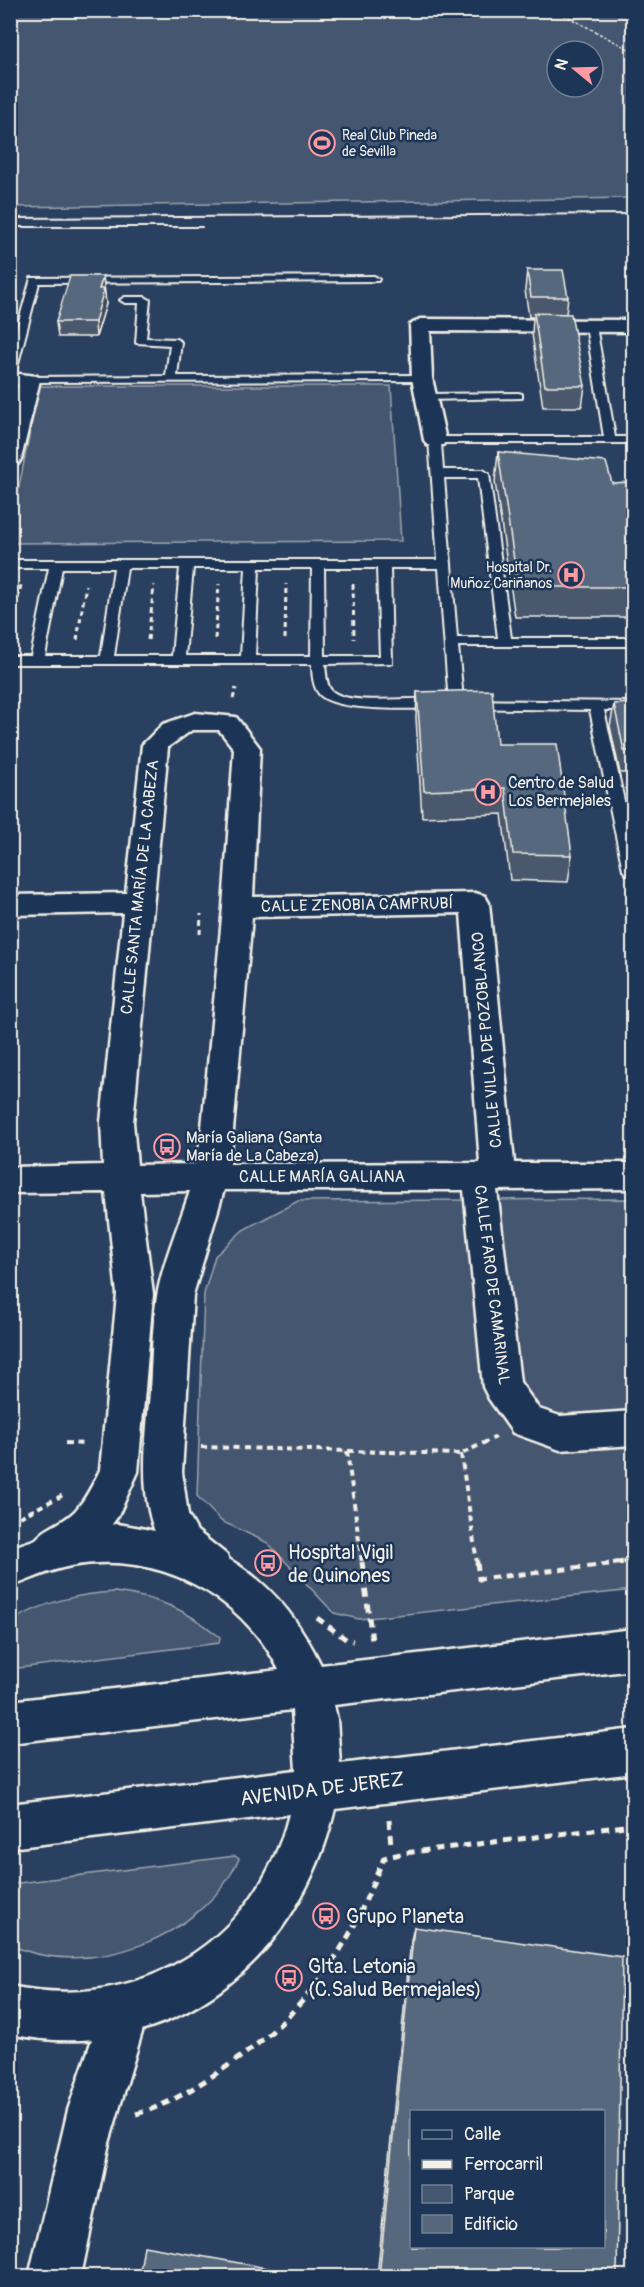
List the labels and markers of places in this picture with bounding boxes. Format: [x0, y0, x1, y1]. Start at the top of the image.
place label: Real Club Pineda de Sevilla [342, 127, 437, 160]
sports icon: Real Club Pineda de Sevilla [307, 128, 337, 158]
place label: Hospital Dr. Muñoz Cariñanos [450, 559, 553, 592]
hospital icon: Hospital Dr. Muñoz Cariñanos [556, 560, 586, 590]
place label: Centro de Salud Los Bermejales [508, 773, 614, 811]
hospital icon: Centro de Salud Los Bermejales [473, 777, 503, 807]
place label: María Galiana (Santa María de La Cabeza) [186, 1128, 322, 1166]
bus stop icon: María Galiana (Santa María de La Cabeza) [152, 1132, 182, 1162]
place label: Hospital Vigil de Quinones [288, 1540, 394, 1588]
bus stop icon: Hospital Vigil de Quinones [253, 1548, 283, 1578]
bus stop icon: Grupo Planeta [311, 1901, 341, 1931]
place label: Grupo Planeta [346, 1904, 464, 1929]
place label: Glta. Letonia (C.Salud Bermejales) [308, 1954, 481, 2002]
bus stop icon: Glta. Letonia (C.Salud Bermejales) [274, 1963, 304, 1993]

